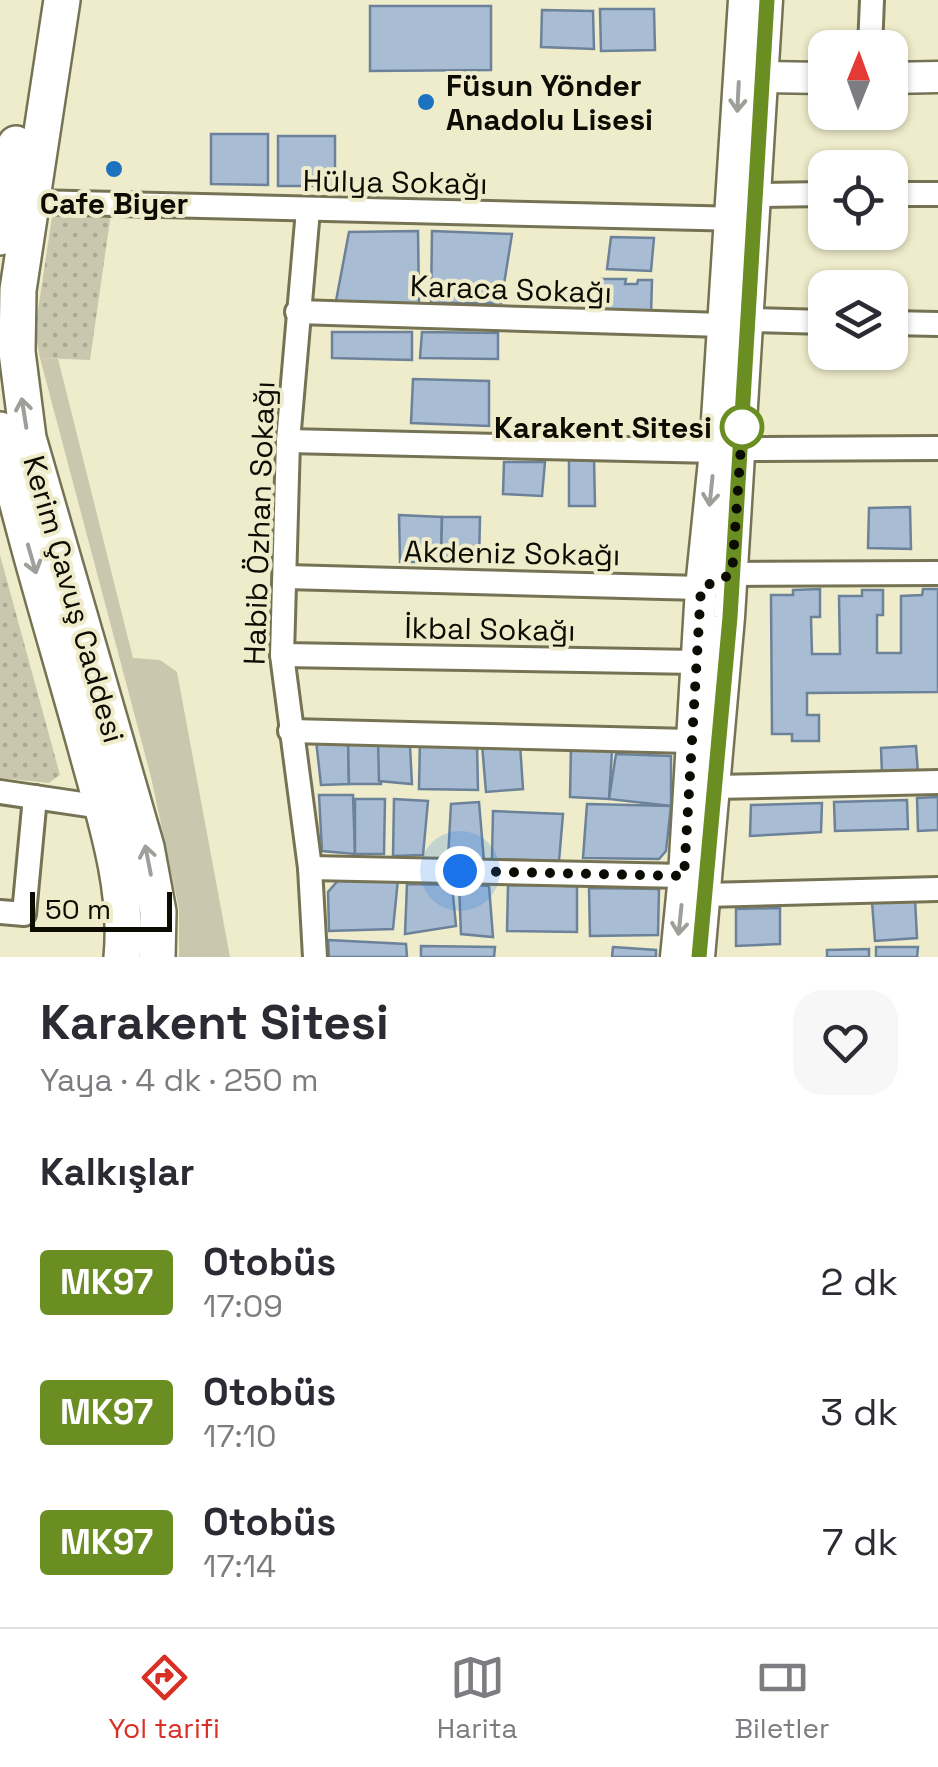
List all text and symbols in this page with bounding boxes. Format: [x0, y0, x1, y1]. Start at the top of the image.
north arrow [808, 30, 908, 130]
map controls [808, 30, 908, 370]
place label: Füsun Yönder Anadolu Lisesi [446, 66, 653, 139]
one-way arrow [728, 81, 747, 113]
marker: Füsun Yönder Anadolu Lisesi [415, 91, 437, 113]
button: locate [808, 150, 908, 250]
marker: Cafe Biyer [103, 158, 125, 180]
street label: Hülya Sokağı [302, 161, 488, 203]
place label: Cafe Biyer [40, 184, 188, 223]
street label: Karaca Sokağı [409, 266, 613, 312]
button: layers [808, 270, 908, 370]
street label: Habib Özhan Sokağı [235, 380, 283, 666]
one-way arrow [14, 397, 32, 429]
marker: Karakent Sitesi [721, 406, 763, 448]
place label: Karakent Sitesi [494, 408, 712, 447]
street label: Kerim Çavuş Caddesi [14, 451, 134, 747]
one-way arrow [701, 475, 720, 507]
street label: Akdeniz Sokağı [403, 532, 621, 574]
one-way arrow [24, 542, 42, 574]
street label: İkbal Sokağı [404, 608, 576, 650]
one-way arrow [138, 845, 157, 877]
your location [435, 846, 485, 896]
scale bar [30, 887, 172, 931]
text: 50 m [45, 891, 111, 927]
one-way arrow [670, 904, 689, 936]
button: heart [793, 990, 898, 1095]
text: Karakent Sitesi [40, 992, 389, 1053]
text: Yaya · 4 dk · 250 m [40, 1060, 319, 1100]
text: Kalkışlar [40, 1148, 194, 1196]
text: Otobüs [203, 1238, 336, 1286]
text: 2 dk [820, 1258, 898, 1306]
text: MK97 [60, 1260, 153, 1304]
text: 17:09 [203, 1286, 283, 1326]
text: Otobüs [203, 1368, 336, 1416]
text: 3 dk [820, 1388, 898, 1436]
text: MK97 [60, 1390, 153, 1434]
text: 17:10 [203, 1416, 277, 1456]
text: Otobüs [203, 1498, 336, 1546]
text: 7 dk [822, 1518, 898, 1566]
text: MK97 [60, 1520, 153, 1564]
text: 17:14 [203, 1546, 276, 1586]
tab: Yol tarifi [108, 1650, 220, 1746]
tab: Harita [437, 1650, 518, 1746]
tab: Biletler [734, 1650, 830, 1746]

